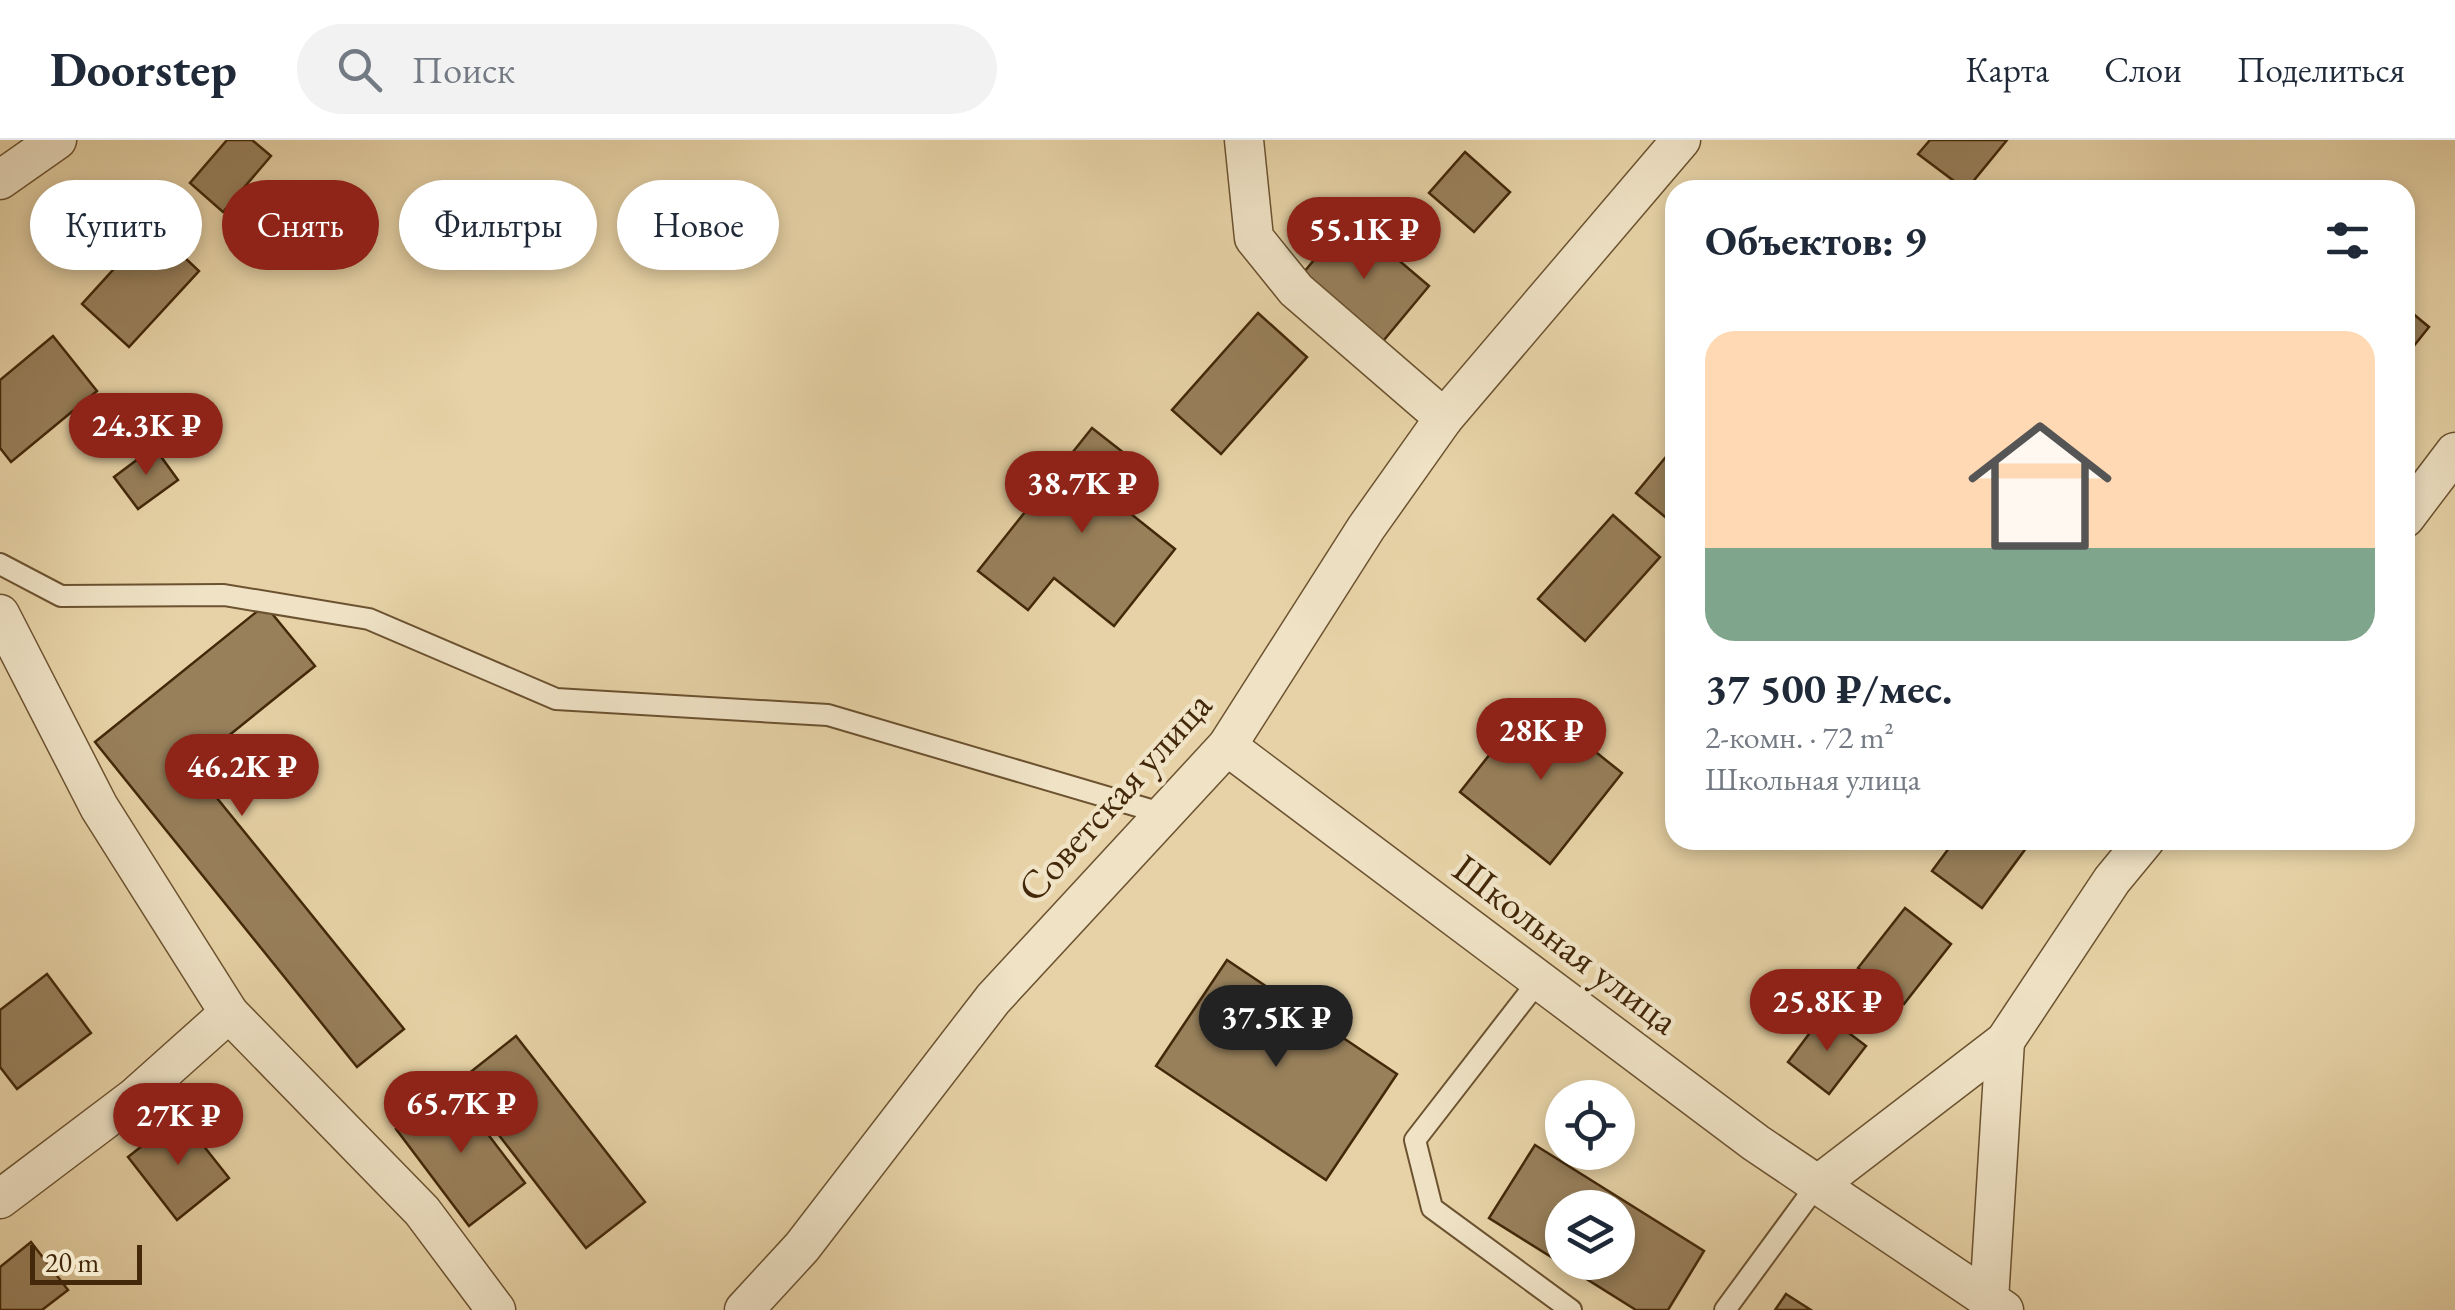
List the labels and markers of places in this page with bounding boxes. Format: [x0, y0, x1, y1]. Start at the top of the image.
pin: 55.1K ₽ [1272, 197, 1456, 282]
pin: 24.3K ₽ [54, 393, 238, 478]
pin: 38.7K ₽ [990, 451, 1174, 536]
pin: 28K ₽ [1471, 698, 1611, 783]
pin: 46.2K ₽ [150, 734, 334, 819]
pin: 25.8K ₽ [1735, 969, 1919, 1054]
pin: 37.5K ₽ [1184, 985, 1368, 1070]
pin: 65.7K ₽ [369, 1071, 553, 1156]
pin: 27K ₽ [108, 1083, 248, 1168]

